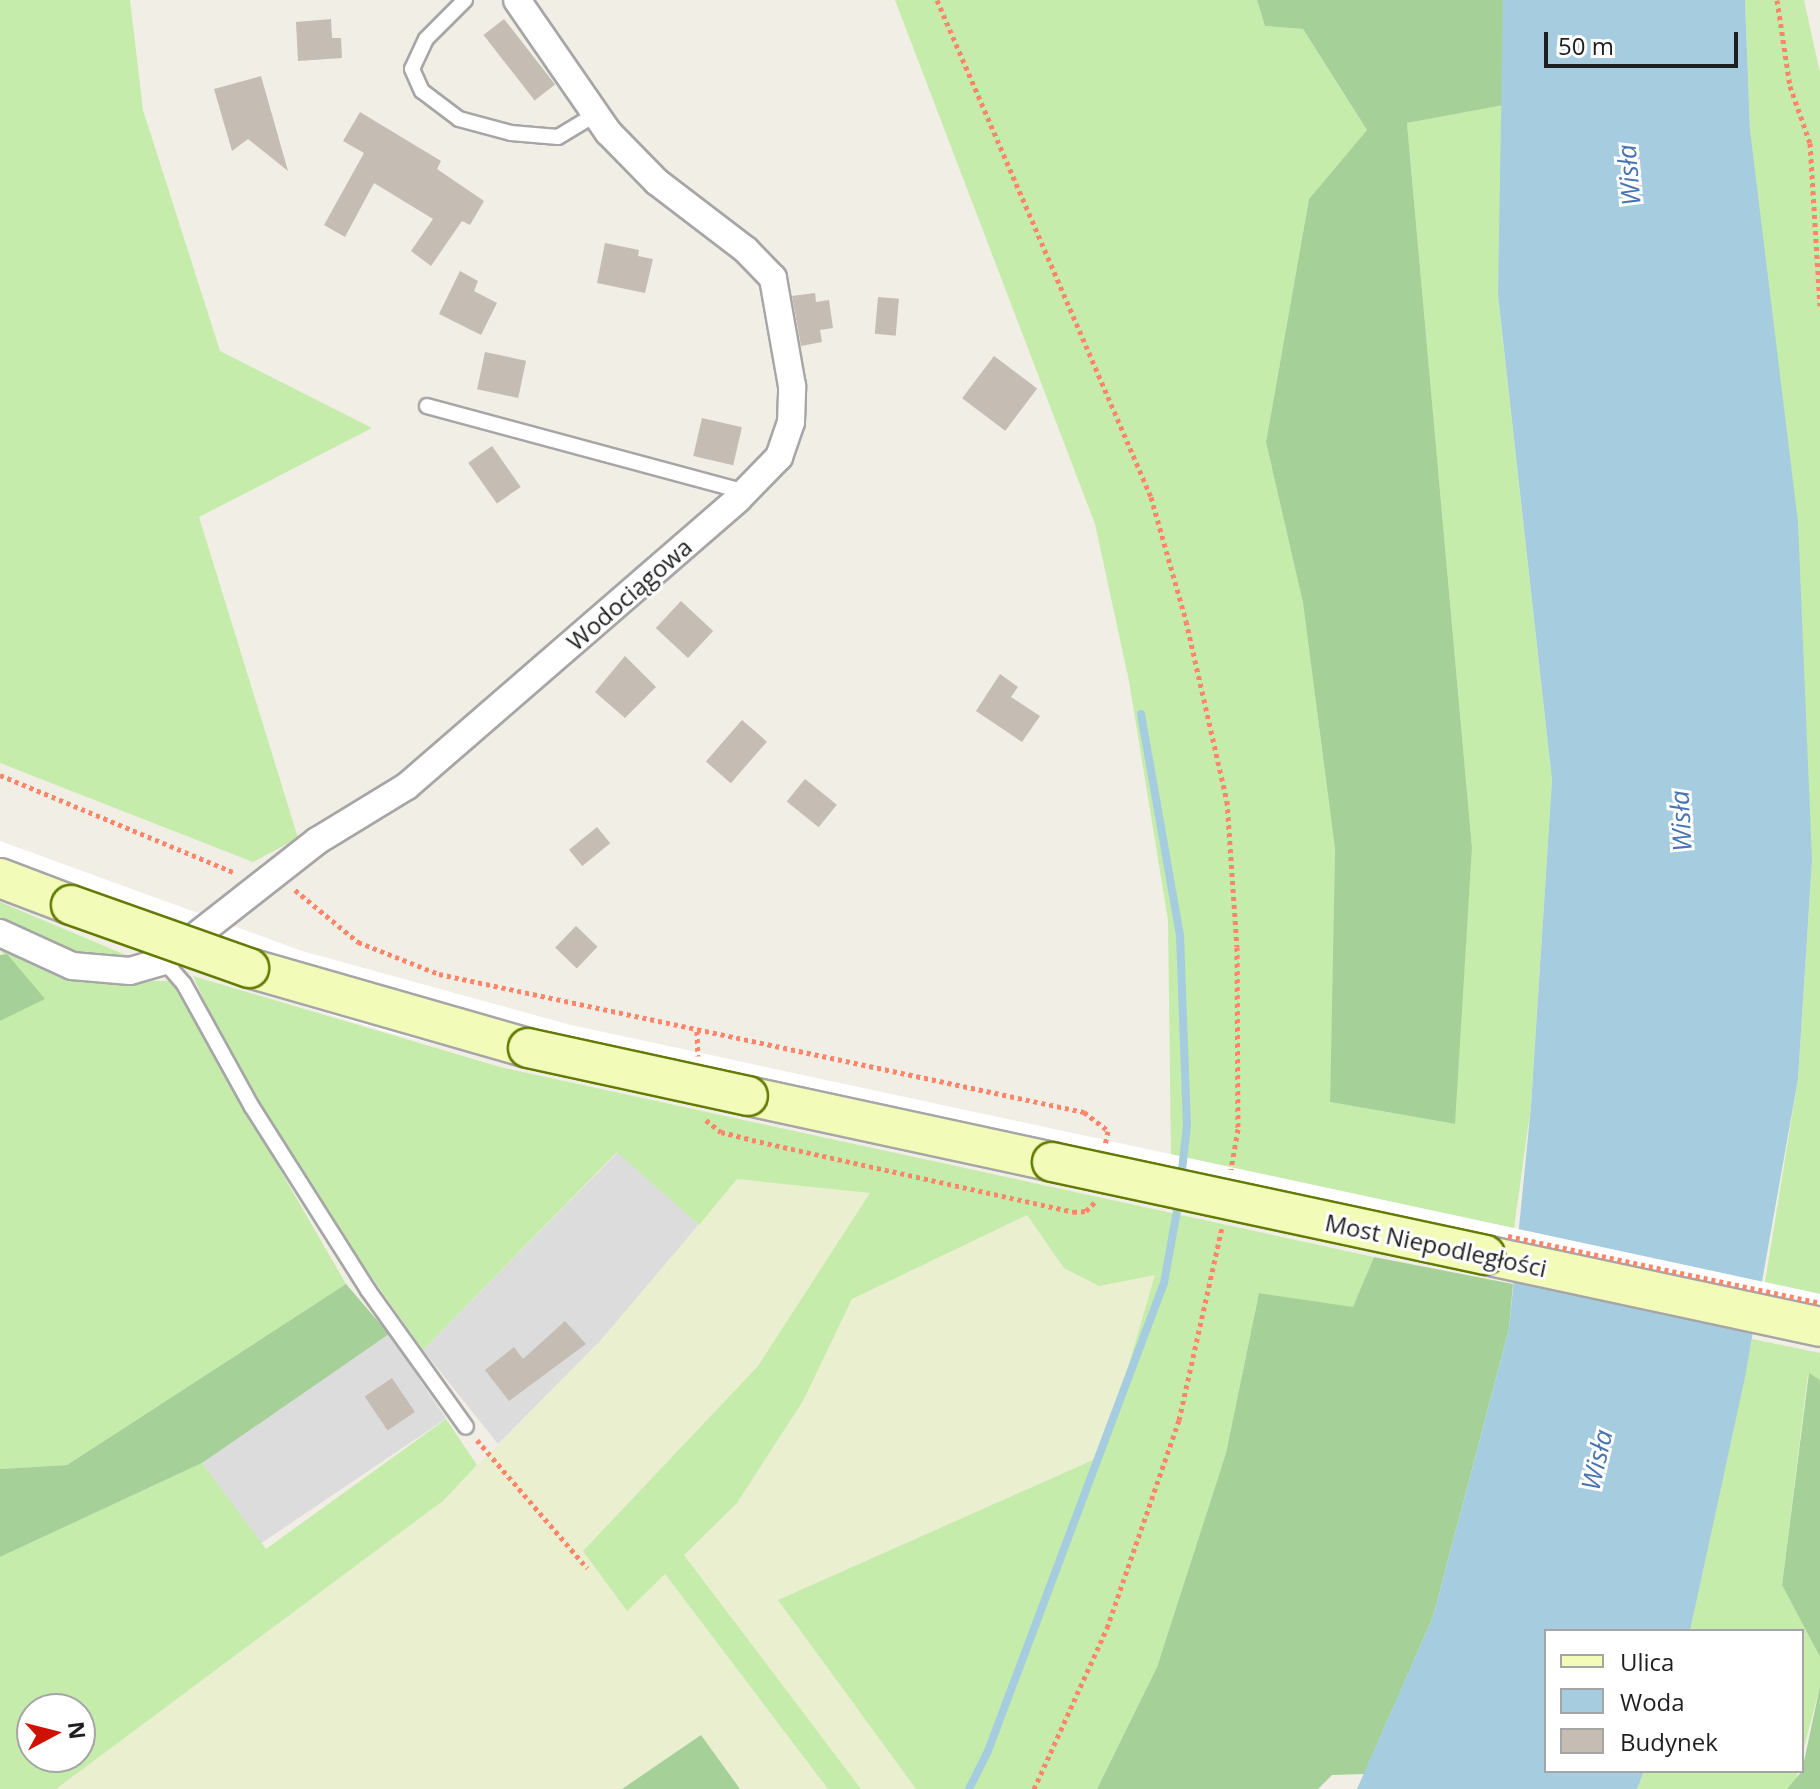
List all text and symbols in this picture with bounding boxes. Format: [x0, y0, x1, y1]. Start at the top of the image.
scale bar [1548, 16, 1742, 66]
text: 50 m [1558, 29, 1614, 62]
water label: Wisła [1611, 143, 1647, 207]
street label: Wodociągowa [561, 532, 697, 656]
water label: Wisła [1664, 790, 1698, 852]
street label: Most Niepodległości [1323, 1207, 1549, 1283]
water label: Wisła [1575, 1427, 1619, 1493]
legend [1544, 1629, 1804, 1773]
text: Ulica [1620, 1645, 1674, 1678]
text: Woda [1620, 1685, 1685, 1718]
north arrow [16, 1693, 96, 1773]
text: N [62, 1720, 94, 1741]
text: Budynek [1620, 1725, 1718, 1758]

